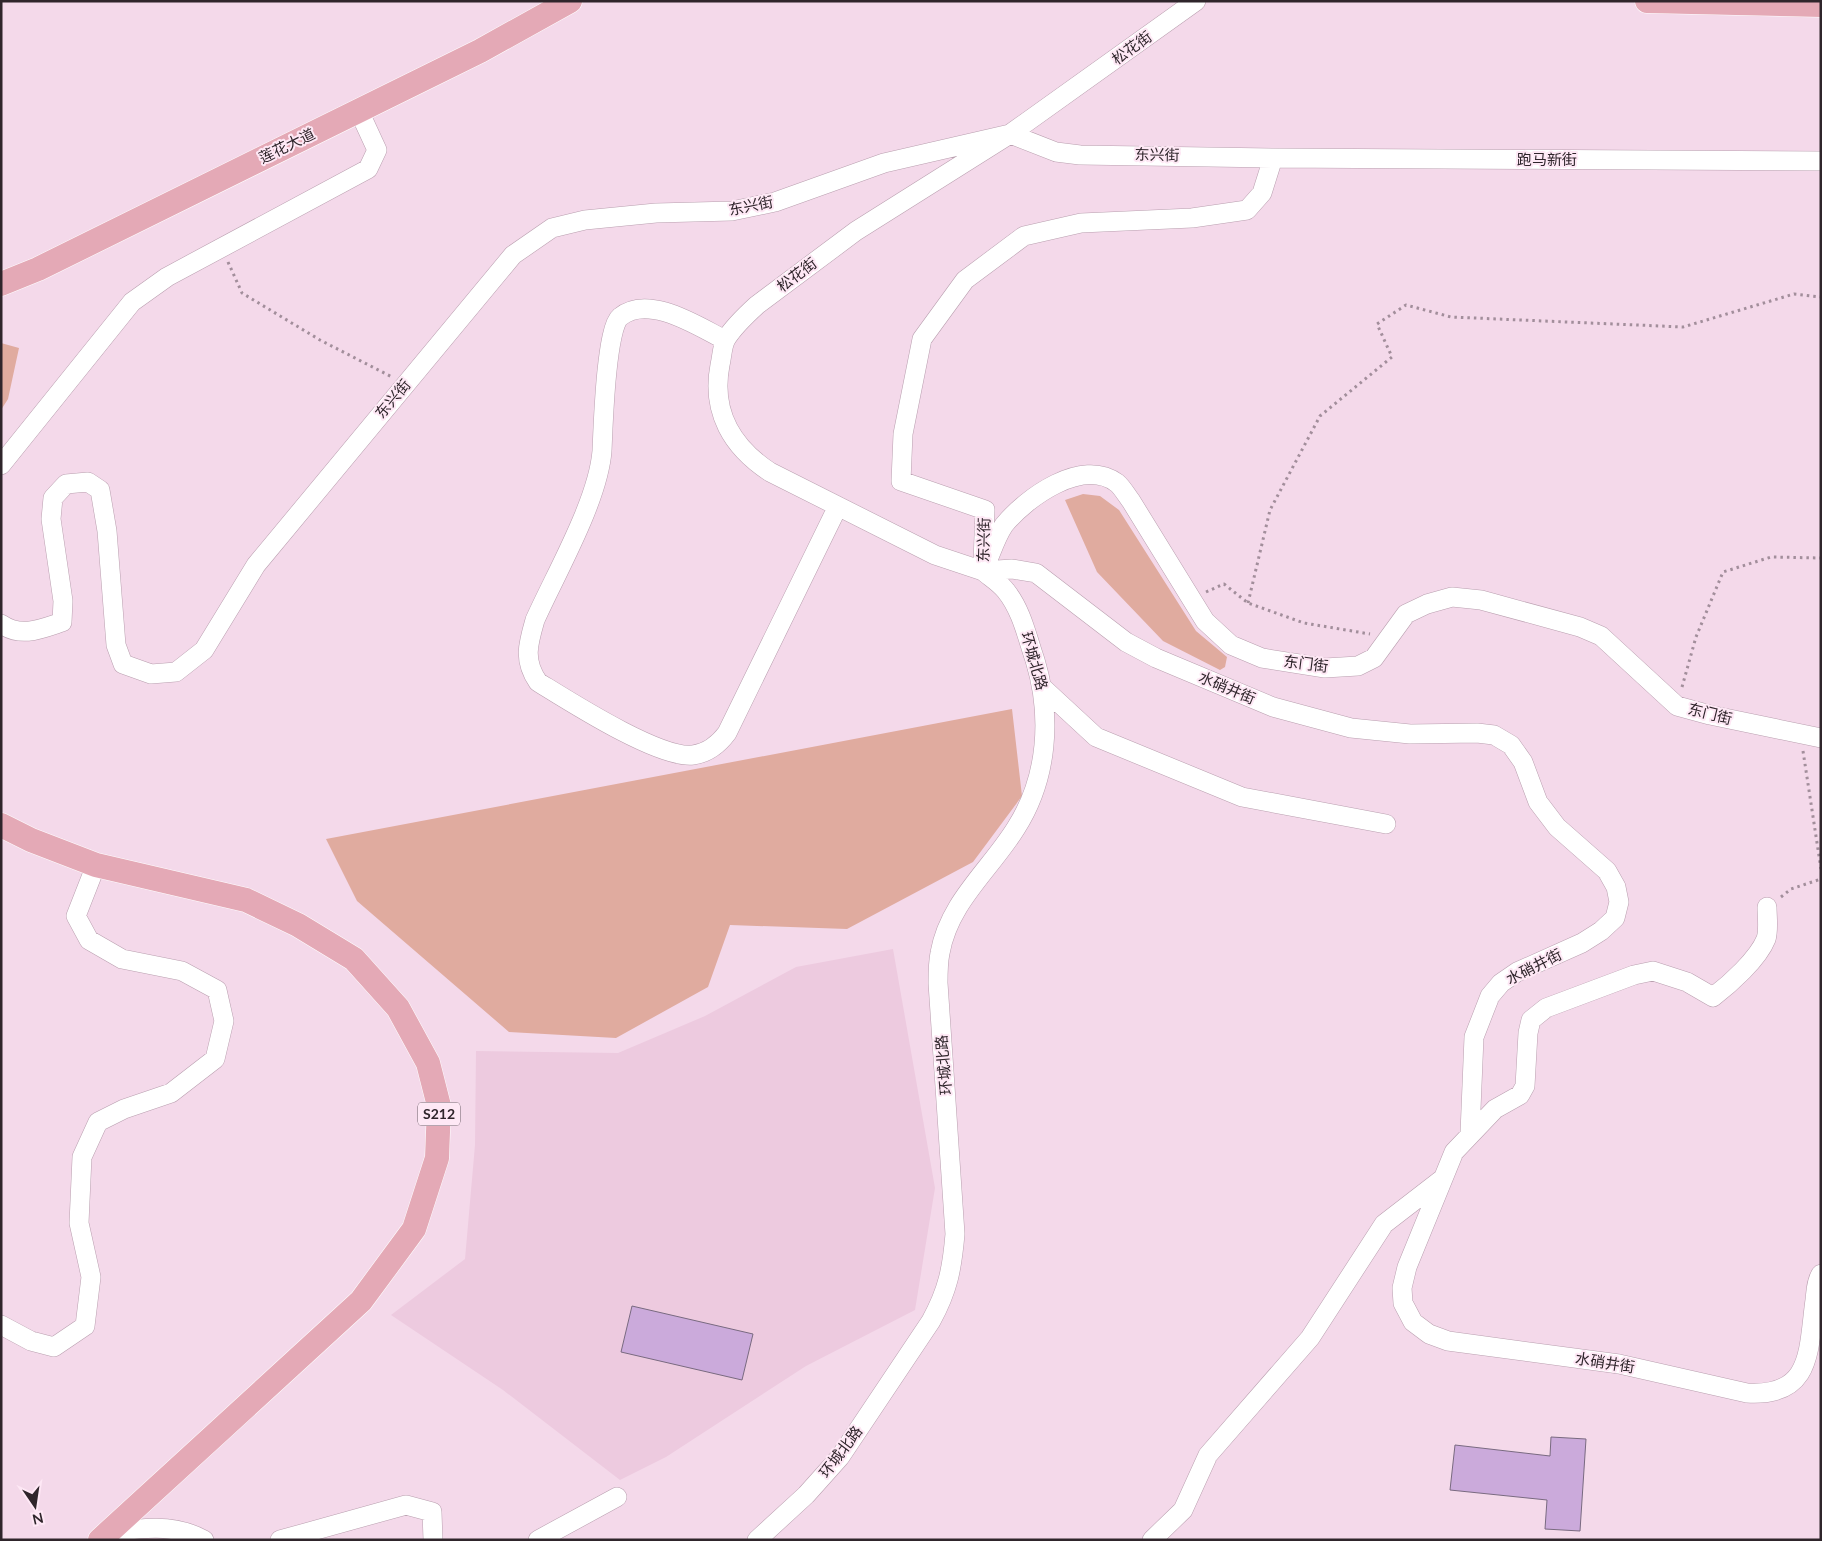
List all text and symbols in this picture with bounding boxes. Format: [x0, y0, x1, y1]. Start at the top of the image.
street label: 松花街 [1108, 27, 1155, 68]
street label: 莲花大道 [256, 124, 317, 166]
street label: 东兴街 [1134, 145, 1180, 163]
street label: 跑马新街 [1517, 150, 1577, 168]
street label: 东兴街 [727, 192, 775, 218]
street label: 松花街 [773, 253, 820, 295]
street label: 东兴街 [371, 375, 414, 421]
street label: 东兴街 [974, 517, 992, 563]
street label: 环城北路 [1018, 629, 1052, 692]
street label: 东门街 [1283, 651, 1330, 675]
street label: 水硝井街 [1196, 667, 1259, 707]
street label: 东门街 [1686, 699, 1734, 727]
street label: 水硝井街 [1503, 944, 1564, 988]
street label: 环城北路 [931, 1034, 955, 1096]
road number: S212 [418, 1102, 460, 1126]
street label: 水硝井街 [1574, 1348, 1636, 1376]
street label: 环城北路 [815, 1422, 865, 1481]
north arrow [10, 1481, 60, 1531]
text: N [31, 1510, 45, 1529]

